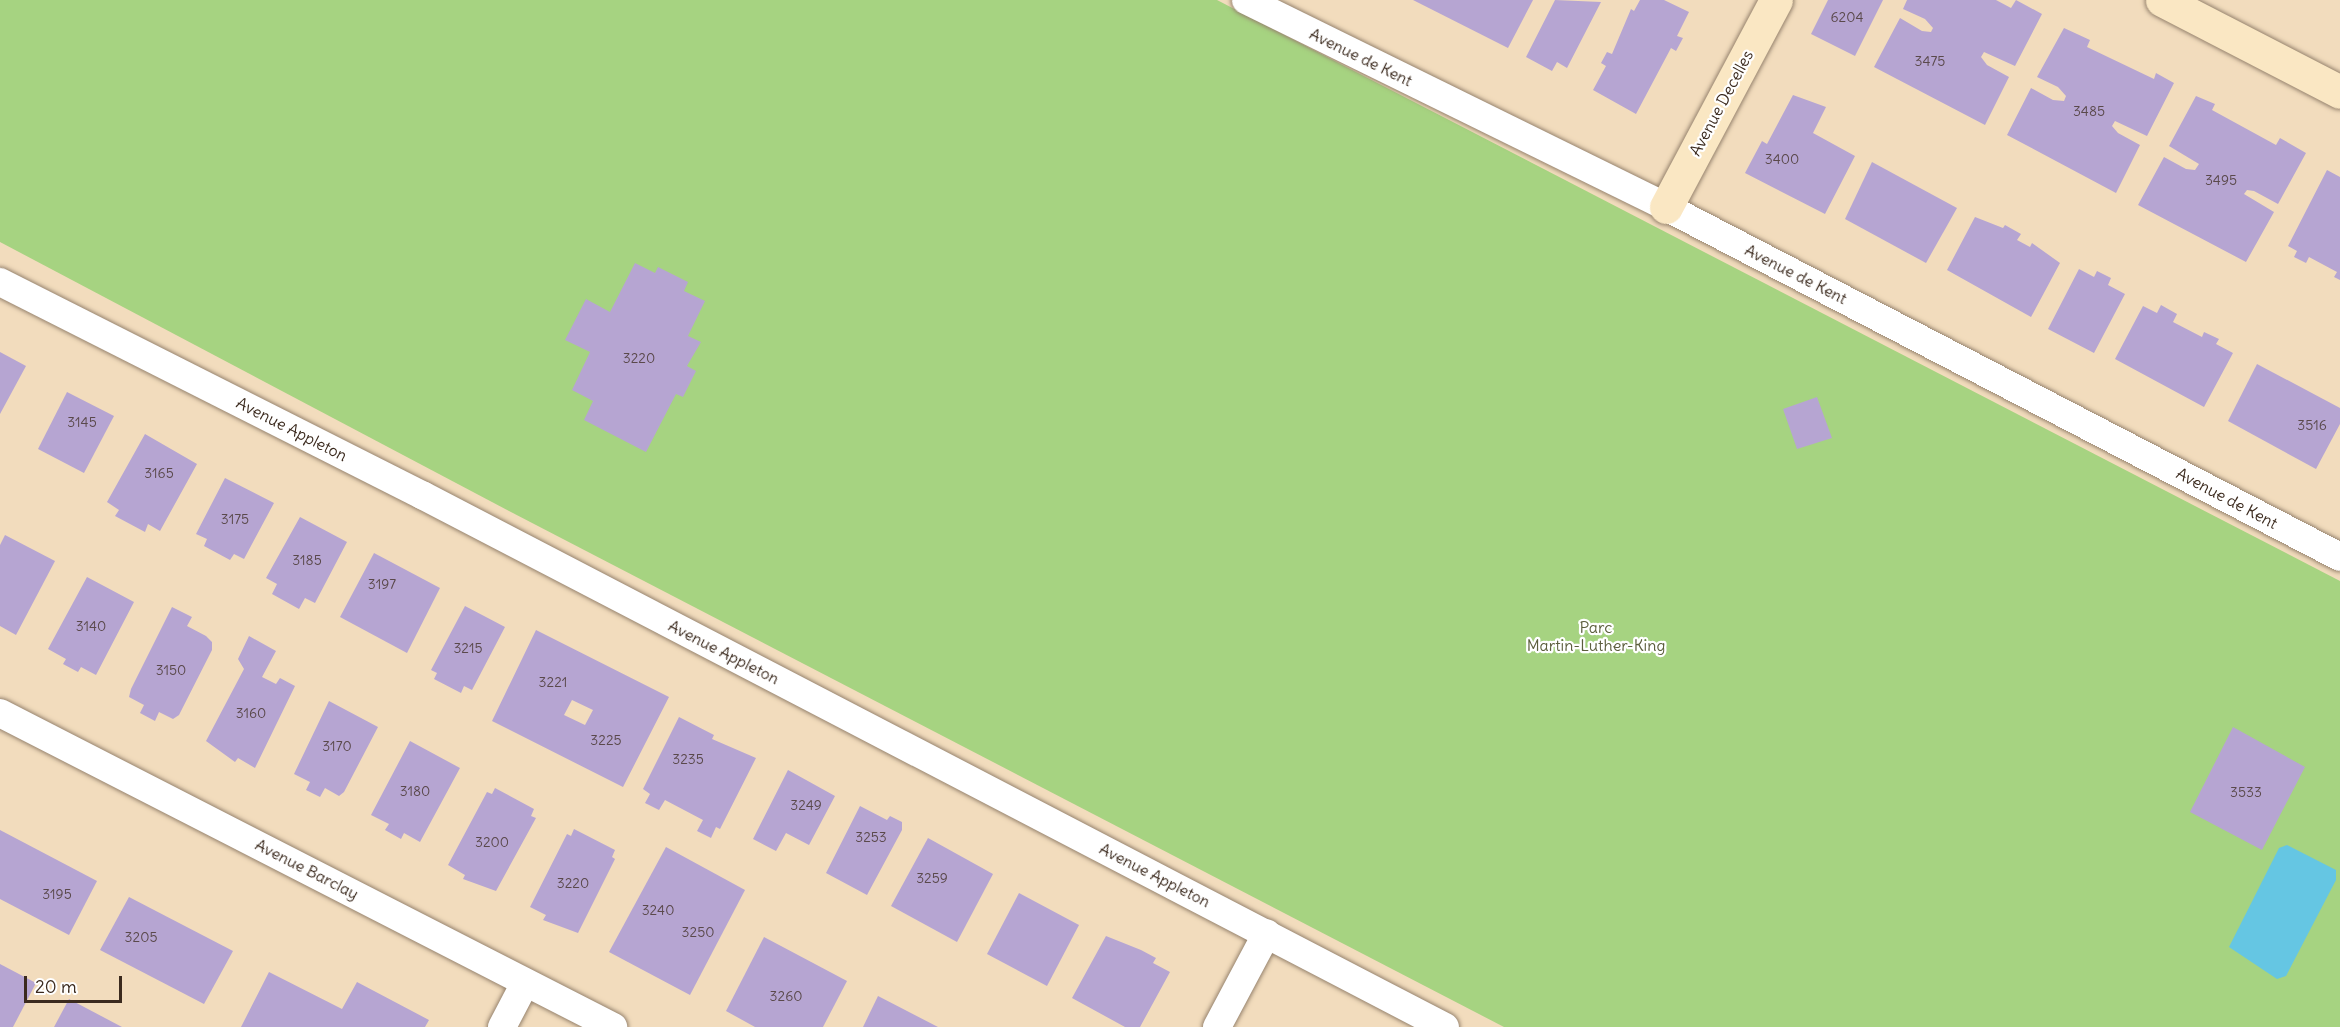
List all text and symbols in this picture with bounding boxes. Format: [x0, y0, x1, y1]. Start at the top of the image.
house number: 6204 [1830, 9, 1864, 25]
street label: Avenue de Kent [1307, 24, 1415, 90]
street label: Avenue Decelles [1685, 47, 1757, 159]
house number: 3475 [1915, 53, 1945, 69]
house number: 3485 [2073, 103, 2105, 119]
house number: 3400 [1765, 151, 1799, 167]
house number: 3495 [2205, 172, 2237, 188]
street label: Avenue de Kent [1742, 240, 1850, 308]
house number: 3220 [623, 350, 655, 366]
street label: Avenue Appleton [233, 393, 351, 465]
house number: 3145 [67, 414, 97, 430]
house number: 3516 [2297, 417, 2327, 433]
street label: Avenue de Kent [2173, 463, 2281, 533]
house number: 3165 [144, 465, 174, 481]
house number: 3175 [221, 511, 249, 527]
house number: 3185 [292, 552, 322, 568]
house number: 3197 [368, 576, 396, 592]
street label: Avenue Appleton [665, 616, 783, 688]
park label: Parc Martin-Luther-King [1527, 617, 1665, 655]
house number: 3140 [76, 618, 106, 634]
house number: 3215 [453, 640, 483, 656]
house number: 3150 [156, 662, 186, 678]
house number: 3221 [539, 674, 567, 690]
house number: 3160 [236, 705, 266, 721]
house number: 3225 [590, 732, 622, 748]
house number: 3170 [322, 738, 352, 754]
house number: 3235 [672, 751, 704, 767]
house number: 3180 [400, 783, 430, 799]
house number: 3533 [2230, 784, 2262, 800]
house number: 3249 [790, 797, 822, 813]
house number: 3253 [855, 829, 887, 845]
house number: 3200 [475, 834, 509, 850]
street label: Avenue Barclay [252, 835, 362, 903]
street label: Avenue Appleton [1096, 839, 1214, 911]
house number: 3259 [916, 870, 948, 886]
house number: 3220 [557, 875, 589, 891]
house number: 3195 [42, 886, 72, 902]
house number: 3240 [642, 902, 674, 918]
house number: 3250 [682, 924, 714, 940]
house number: 3205 [125, 929, 157, 945]
scale bar [27, 964, 124, 1002]
text: 20 m [35, 975, 77, 998]
house number: 3260 [770, 988, 802, 1004]

